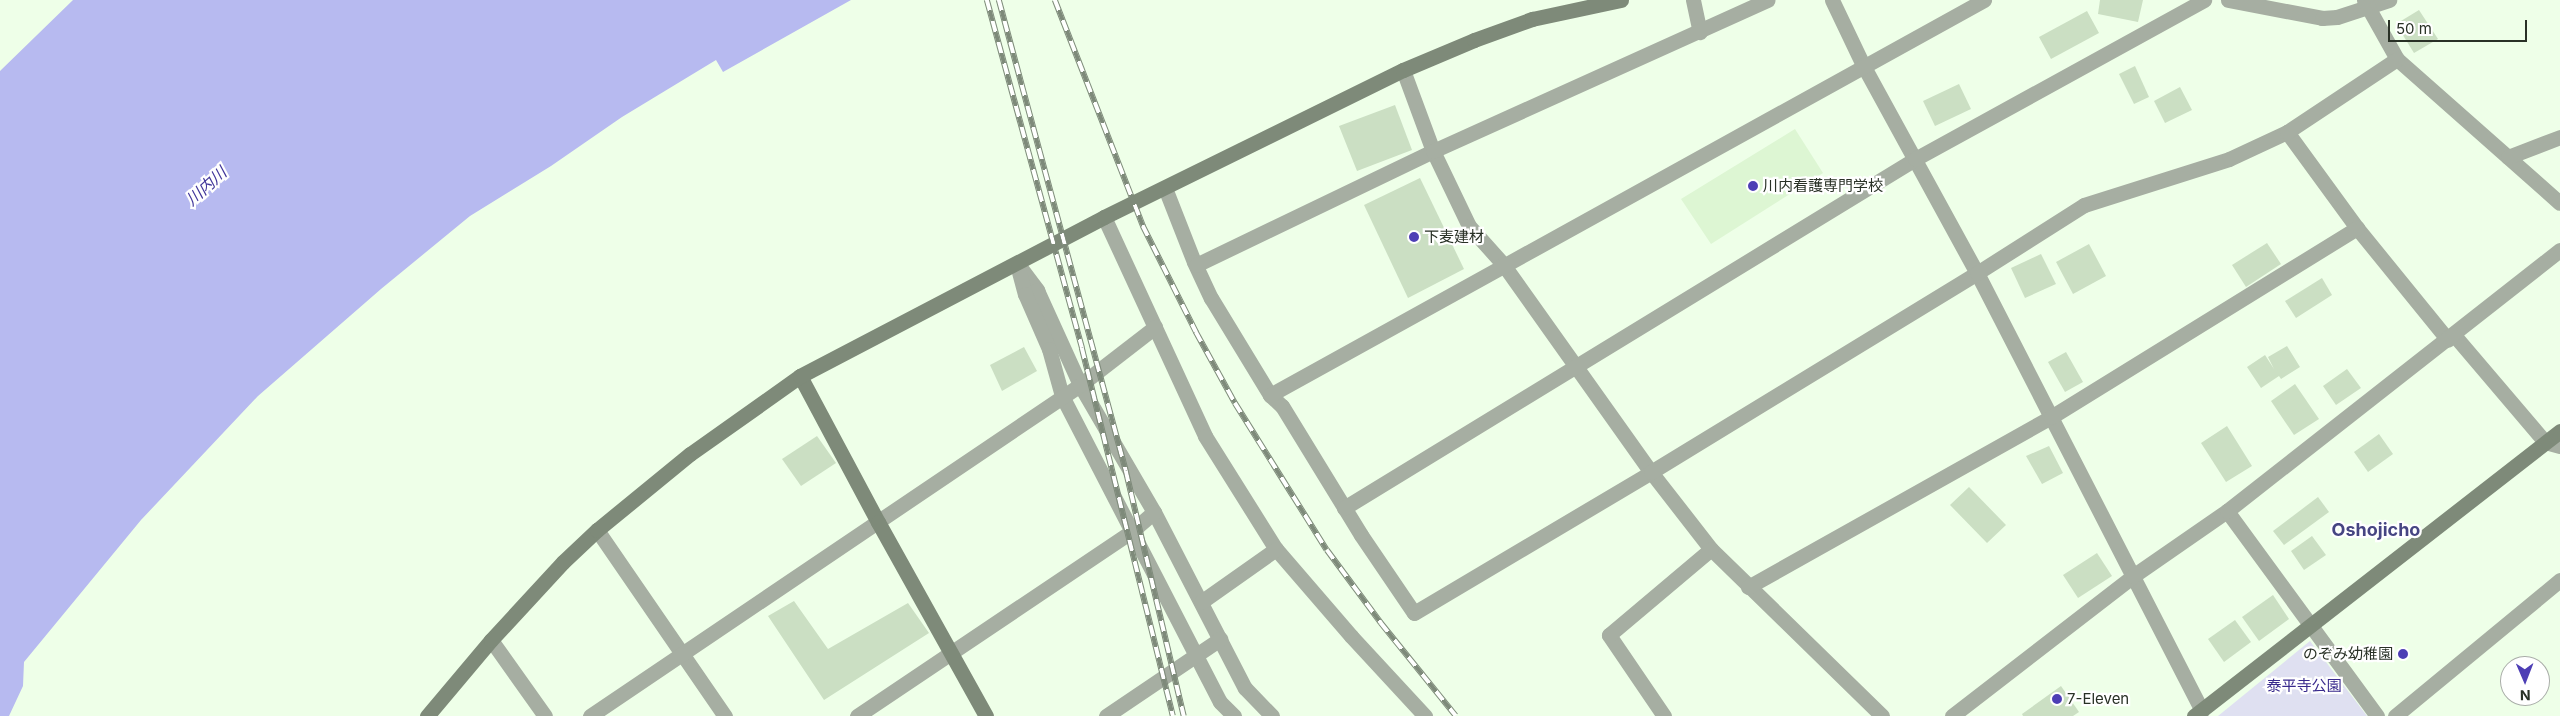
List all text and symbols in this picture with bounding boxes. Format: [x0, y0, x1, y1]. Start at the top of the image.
scale bar [2390, 10, 2529, 42]
text: 50 m [2396, 19, 2432, 38]
water label: 川内川 [182, 163, 230, 209]
place label: 川内看護専門学校 [1763, 177, 1883, 195]
marker: 川内看護専門学校 [1747, 180, 1759, 192]
place label: 下麦建材 [1424, 228, 1484, 246]
marker: 下麦建材 [1408, 231, 1420, 243]
district label: Oshojicho [2332, 519, 2420, 541]
place label: のぞみ幼稚園 [2303, 645, 2393, 663]
marker: のぞみ幼稚園 [2397, 648, 2409, 660]
north arrow [2500, 656, 2550, 706]
park label: 泰平寺公園 [2267, 677, 2341, 695]
text: N [2520, 687, 2531, 704]
place label: 7-Eleven [2067, 690, 2129, 708]
marker: 7-Eleven [2051, 693, 2063, 705]

